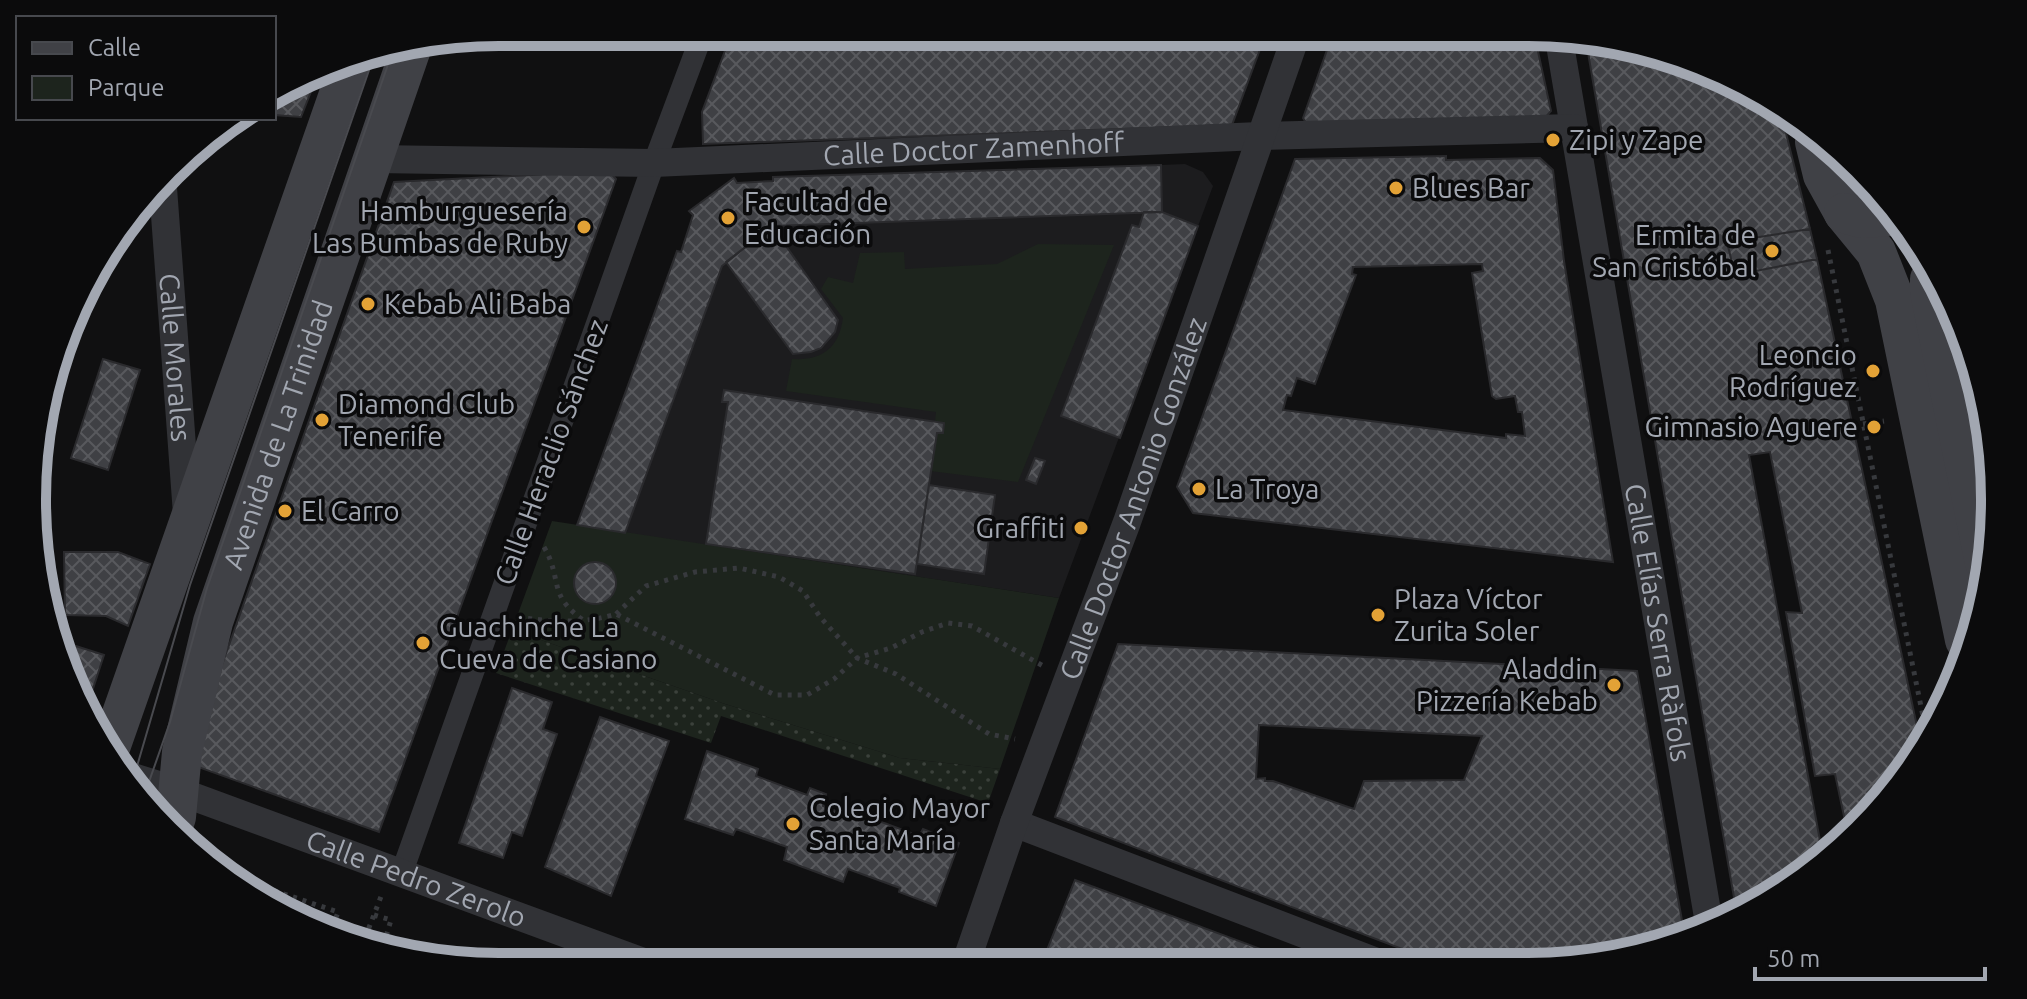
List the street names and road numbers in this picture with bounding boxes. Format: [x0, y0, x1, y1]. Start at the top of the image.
street label: Calle Doctor Zamenhoff [822, 126, 1126, 170]
street label: Calle Morales [154, 272, 198, 443]
street label: Avenida de La Trinidad [216, 296, 338, 573]
street label: Calle Doctor Antonio González [1053, 313, 1212, 684]
street label: Calle Heraclio Sánchez [488, 315, 613, 589]
street label: Calle Elías Serra Ràfols [1620, 481, 1697, 764]
street label: Calle Pedro Zerolo [302, 824, 530, 933]

